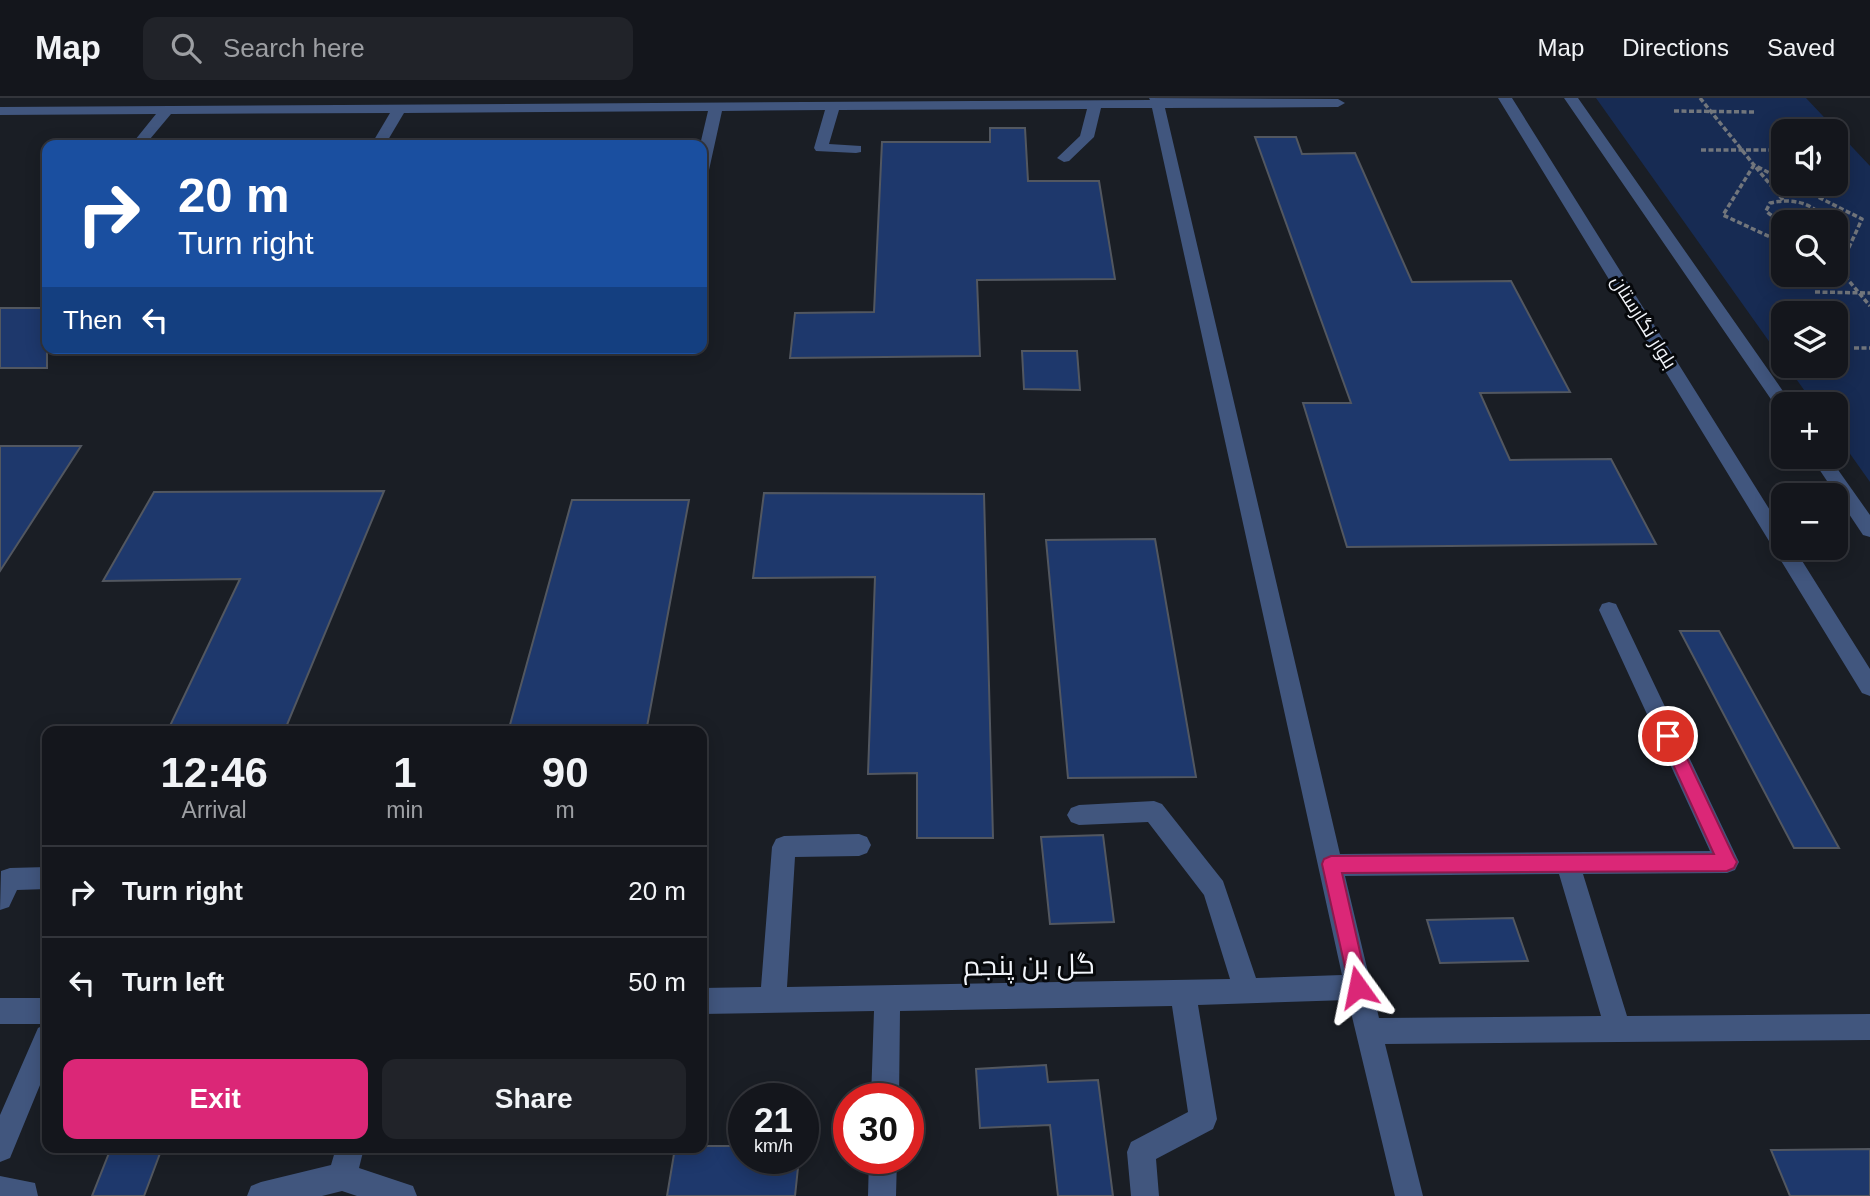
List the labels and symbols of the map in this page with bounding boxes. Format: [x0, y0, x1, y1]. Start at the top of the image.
street label: بلوار نگارستان [1606, 272, 1681, 373]
pin [1638, 706, 1698, 766]
street label: گل بن پنجم [963, 948, 1095, 986]
position arrow [1321, 950, 1395, 1024]
speed limit sign: 30 [833, 1083, 924, 1174]

